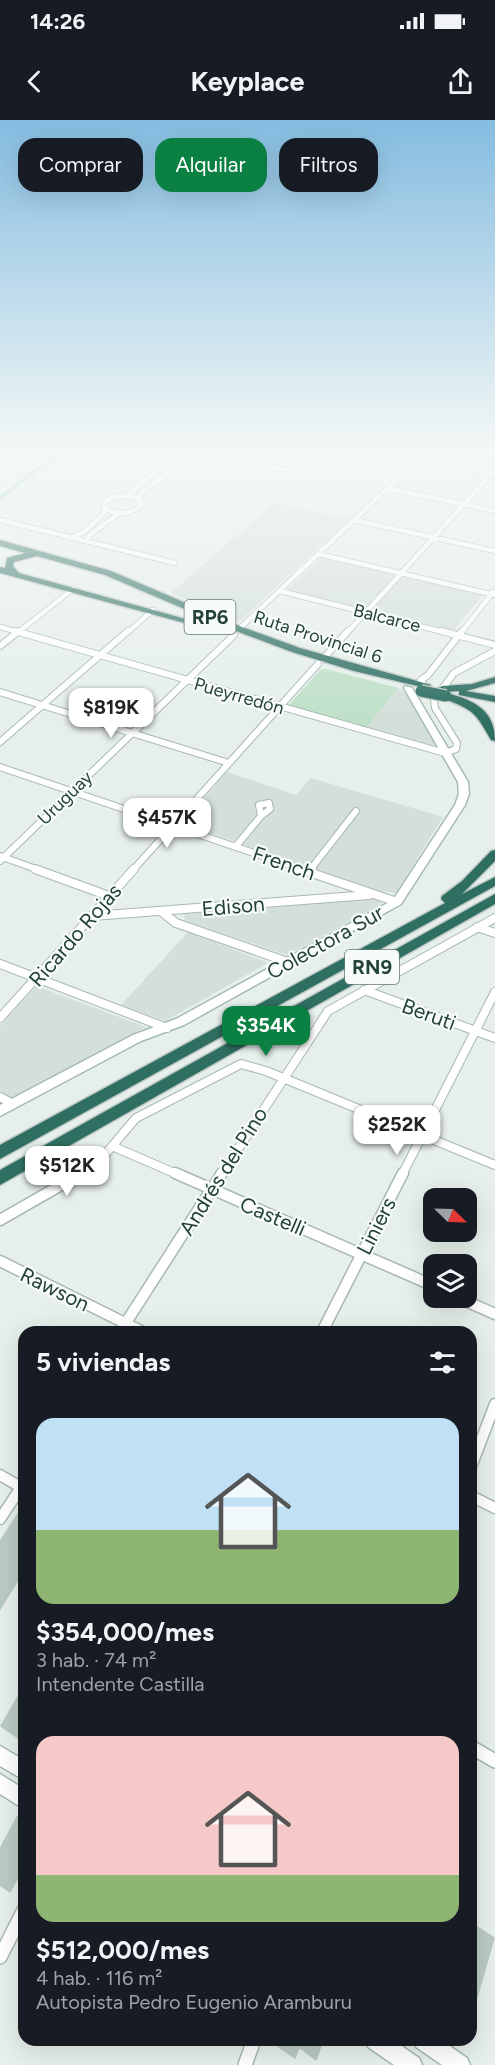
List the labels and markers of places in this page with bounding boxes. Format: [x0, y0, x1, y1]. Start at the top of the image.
pin: $819K [69, 688, 153, 739]
pin: $457K [125, 798, 209, 849]
pin: $354K [224, 1006, 308, 1057]
pin: $252K [355, 1105, 439, 1156]
pin: $512K [25, 1146, 109, 1197]

